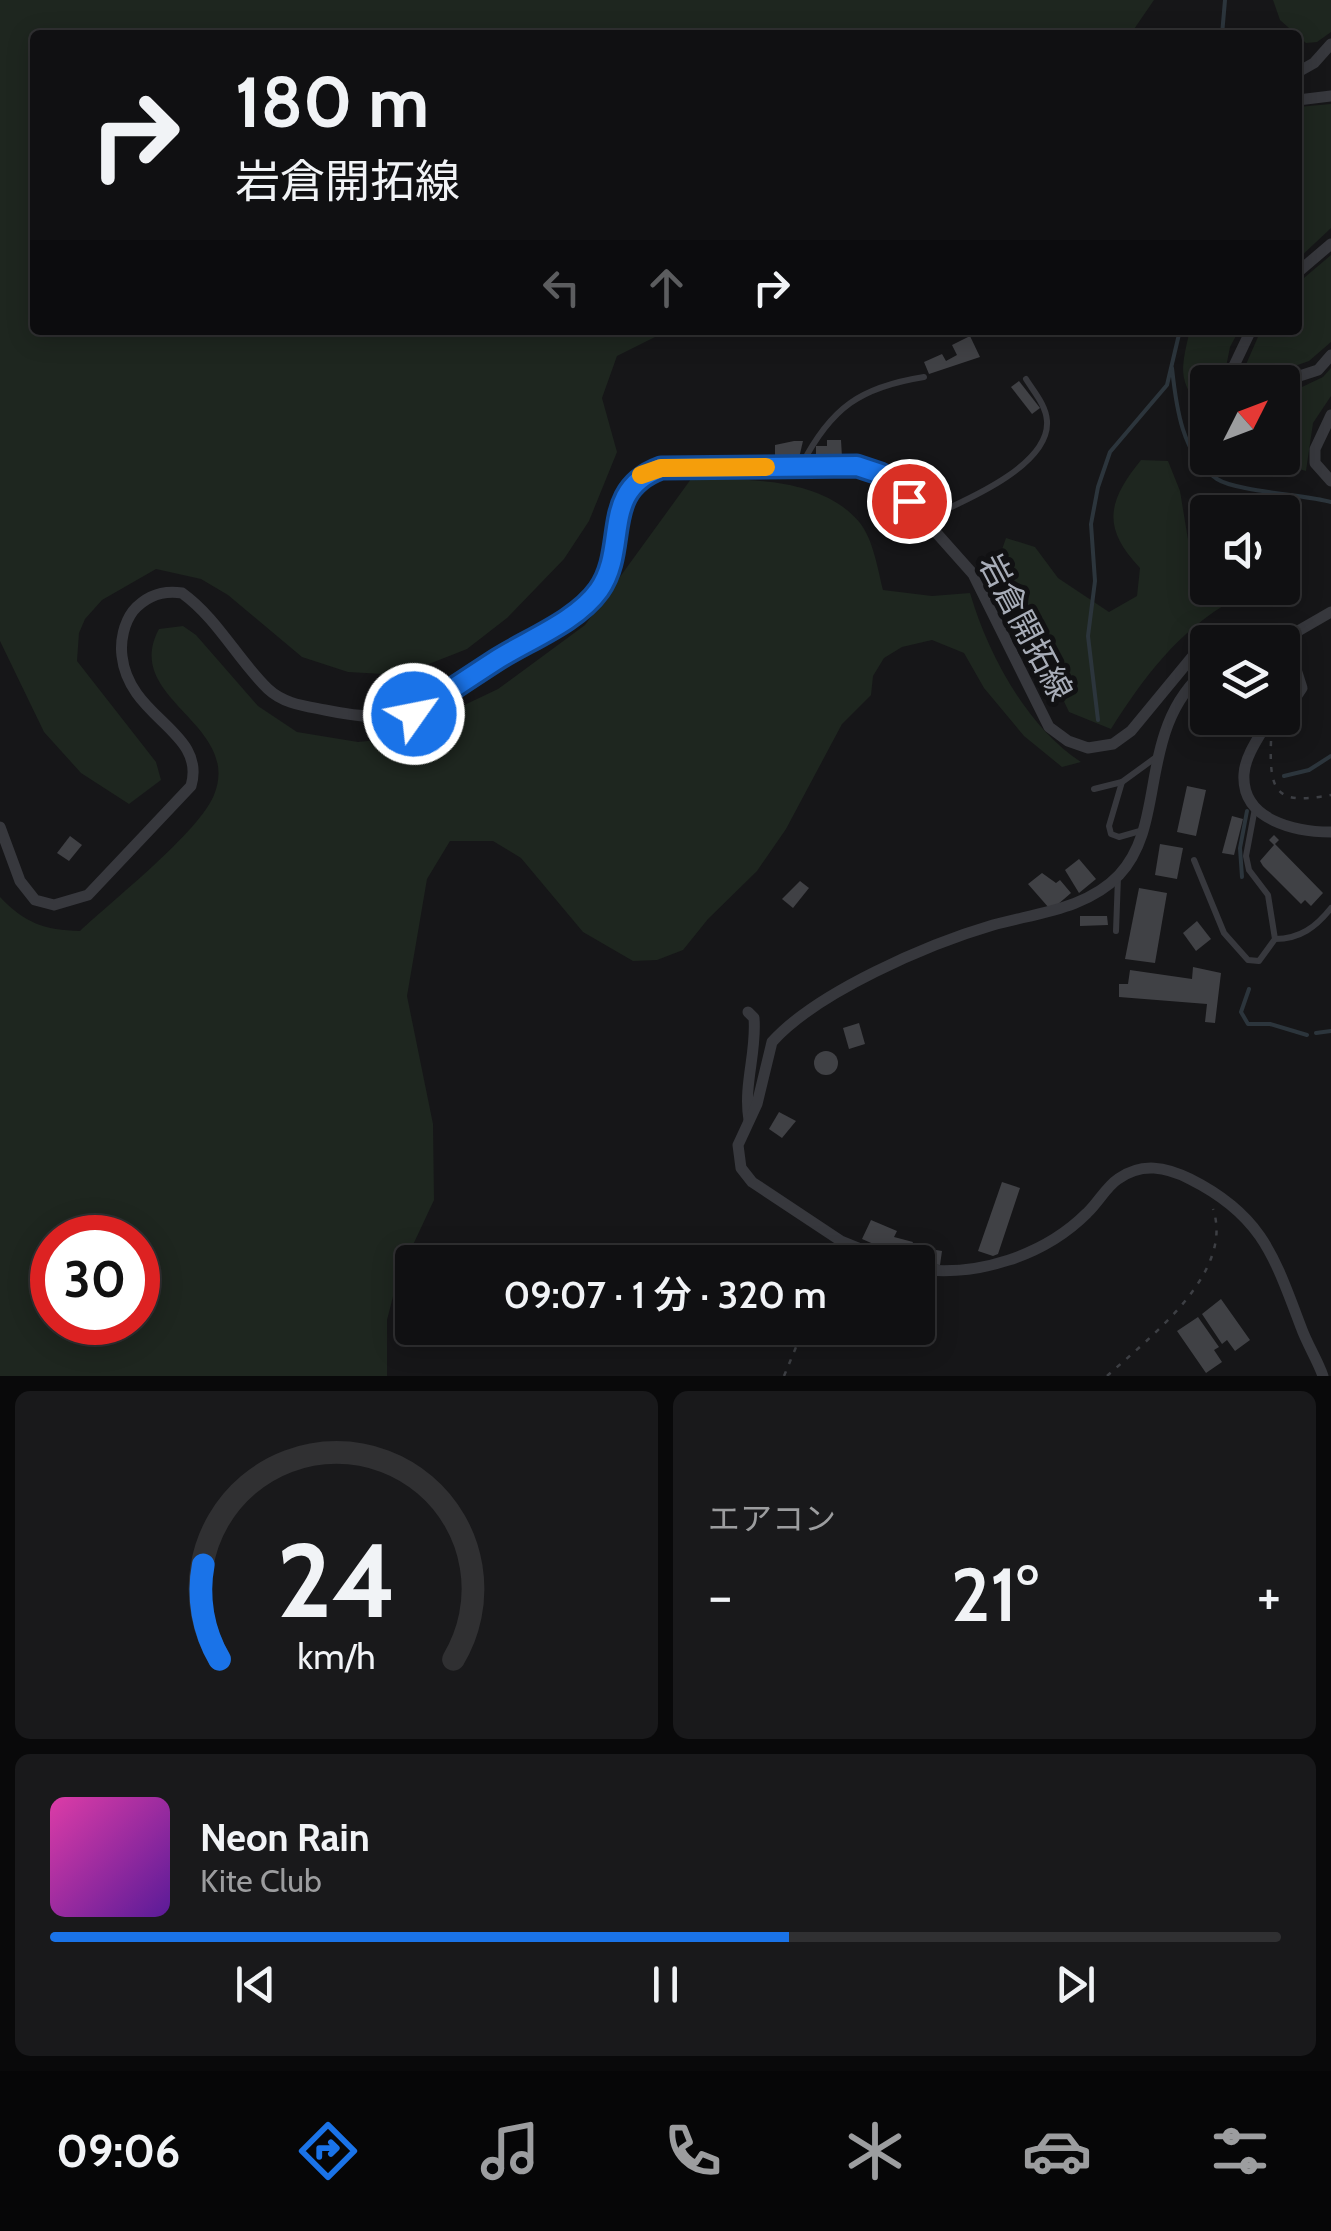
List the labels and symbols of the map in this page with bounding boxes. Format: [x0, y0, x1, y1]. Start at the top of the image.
north arrow [1190, 365, 1300, 475]
pin [867, 459, 952, 544]
street label: 岩倉開拓線 [971, 547, 1081, 707]
position arrow [362, 662, 466, 766]
speed limit sign: 30 [30, 1215, 160, 1345]

